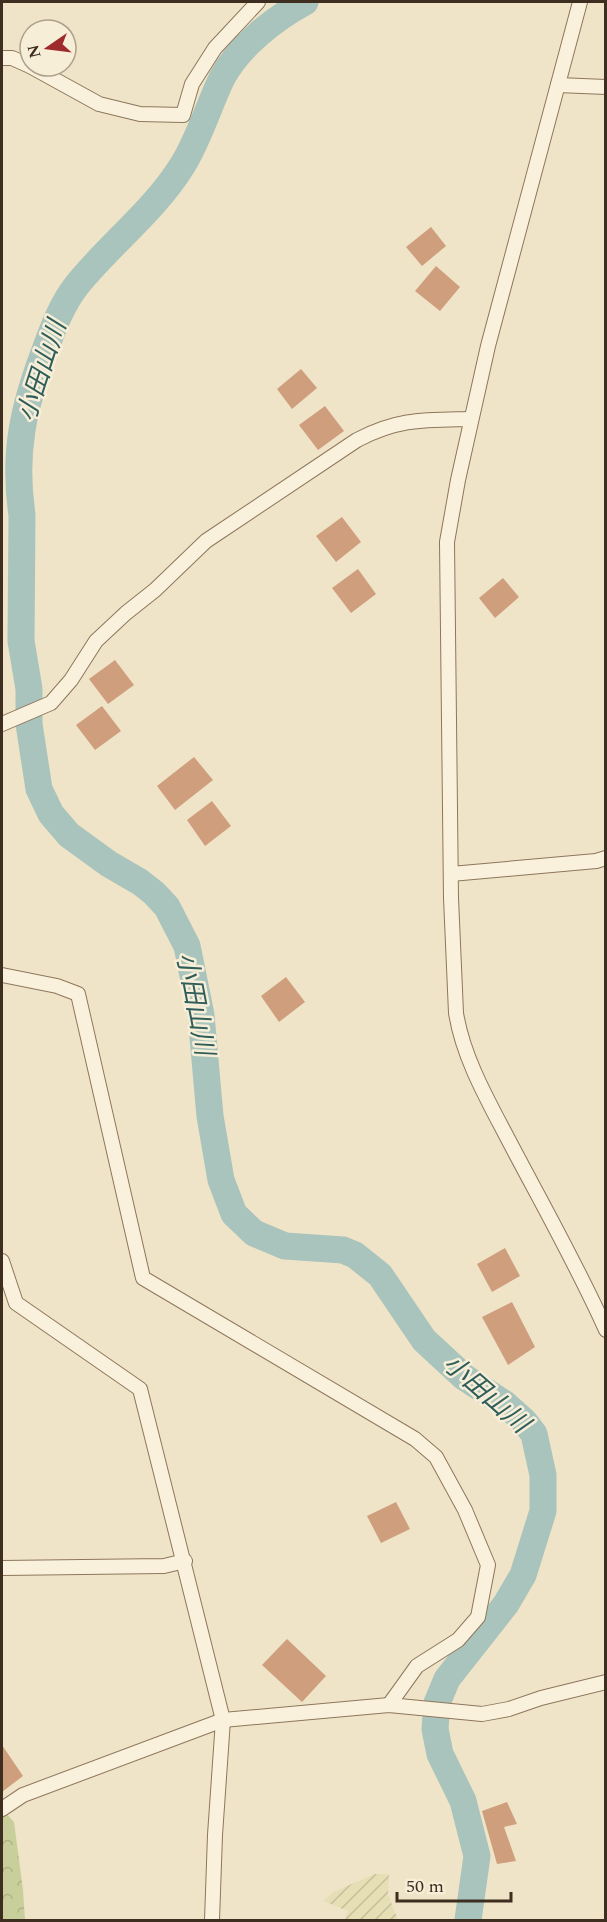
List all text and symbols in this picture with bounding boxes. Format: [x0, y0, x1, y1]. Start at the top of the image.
north arrow [18, 18, 78, 78]
text: N [21, 42, 48, 61]
water label: 小田山川 [7, 313, 78, 427]
water label: 小田山川 [165, 949, 225, 1062]
water label: 小田山川 [434, 1345, 541, 1445]
scale bar [397, 1865, 511, 1903]
text: 50 m [406, 1873, 444, 1900]

